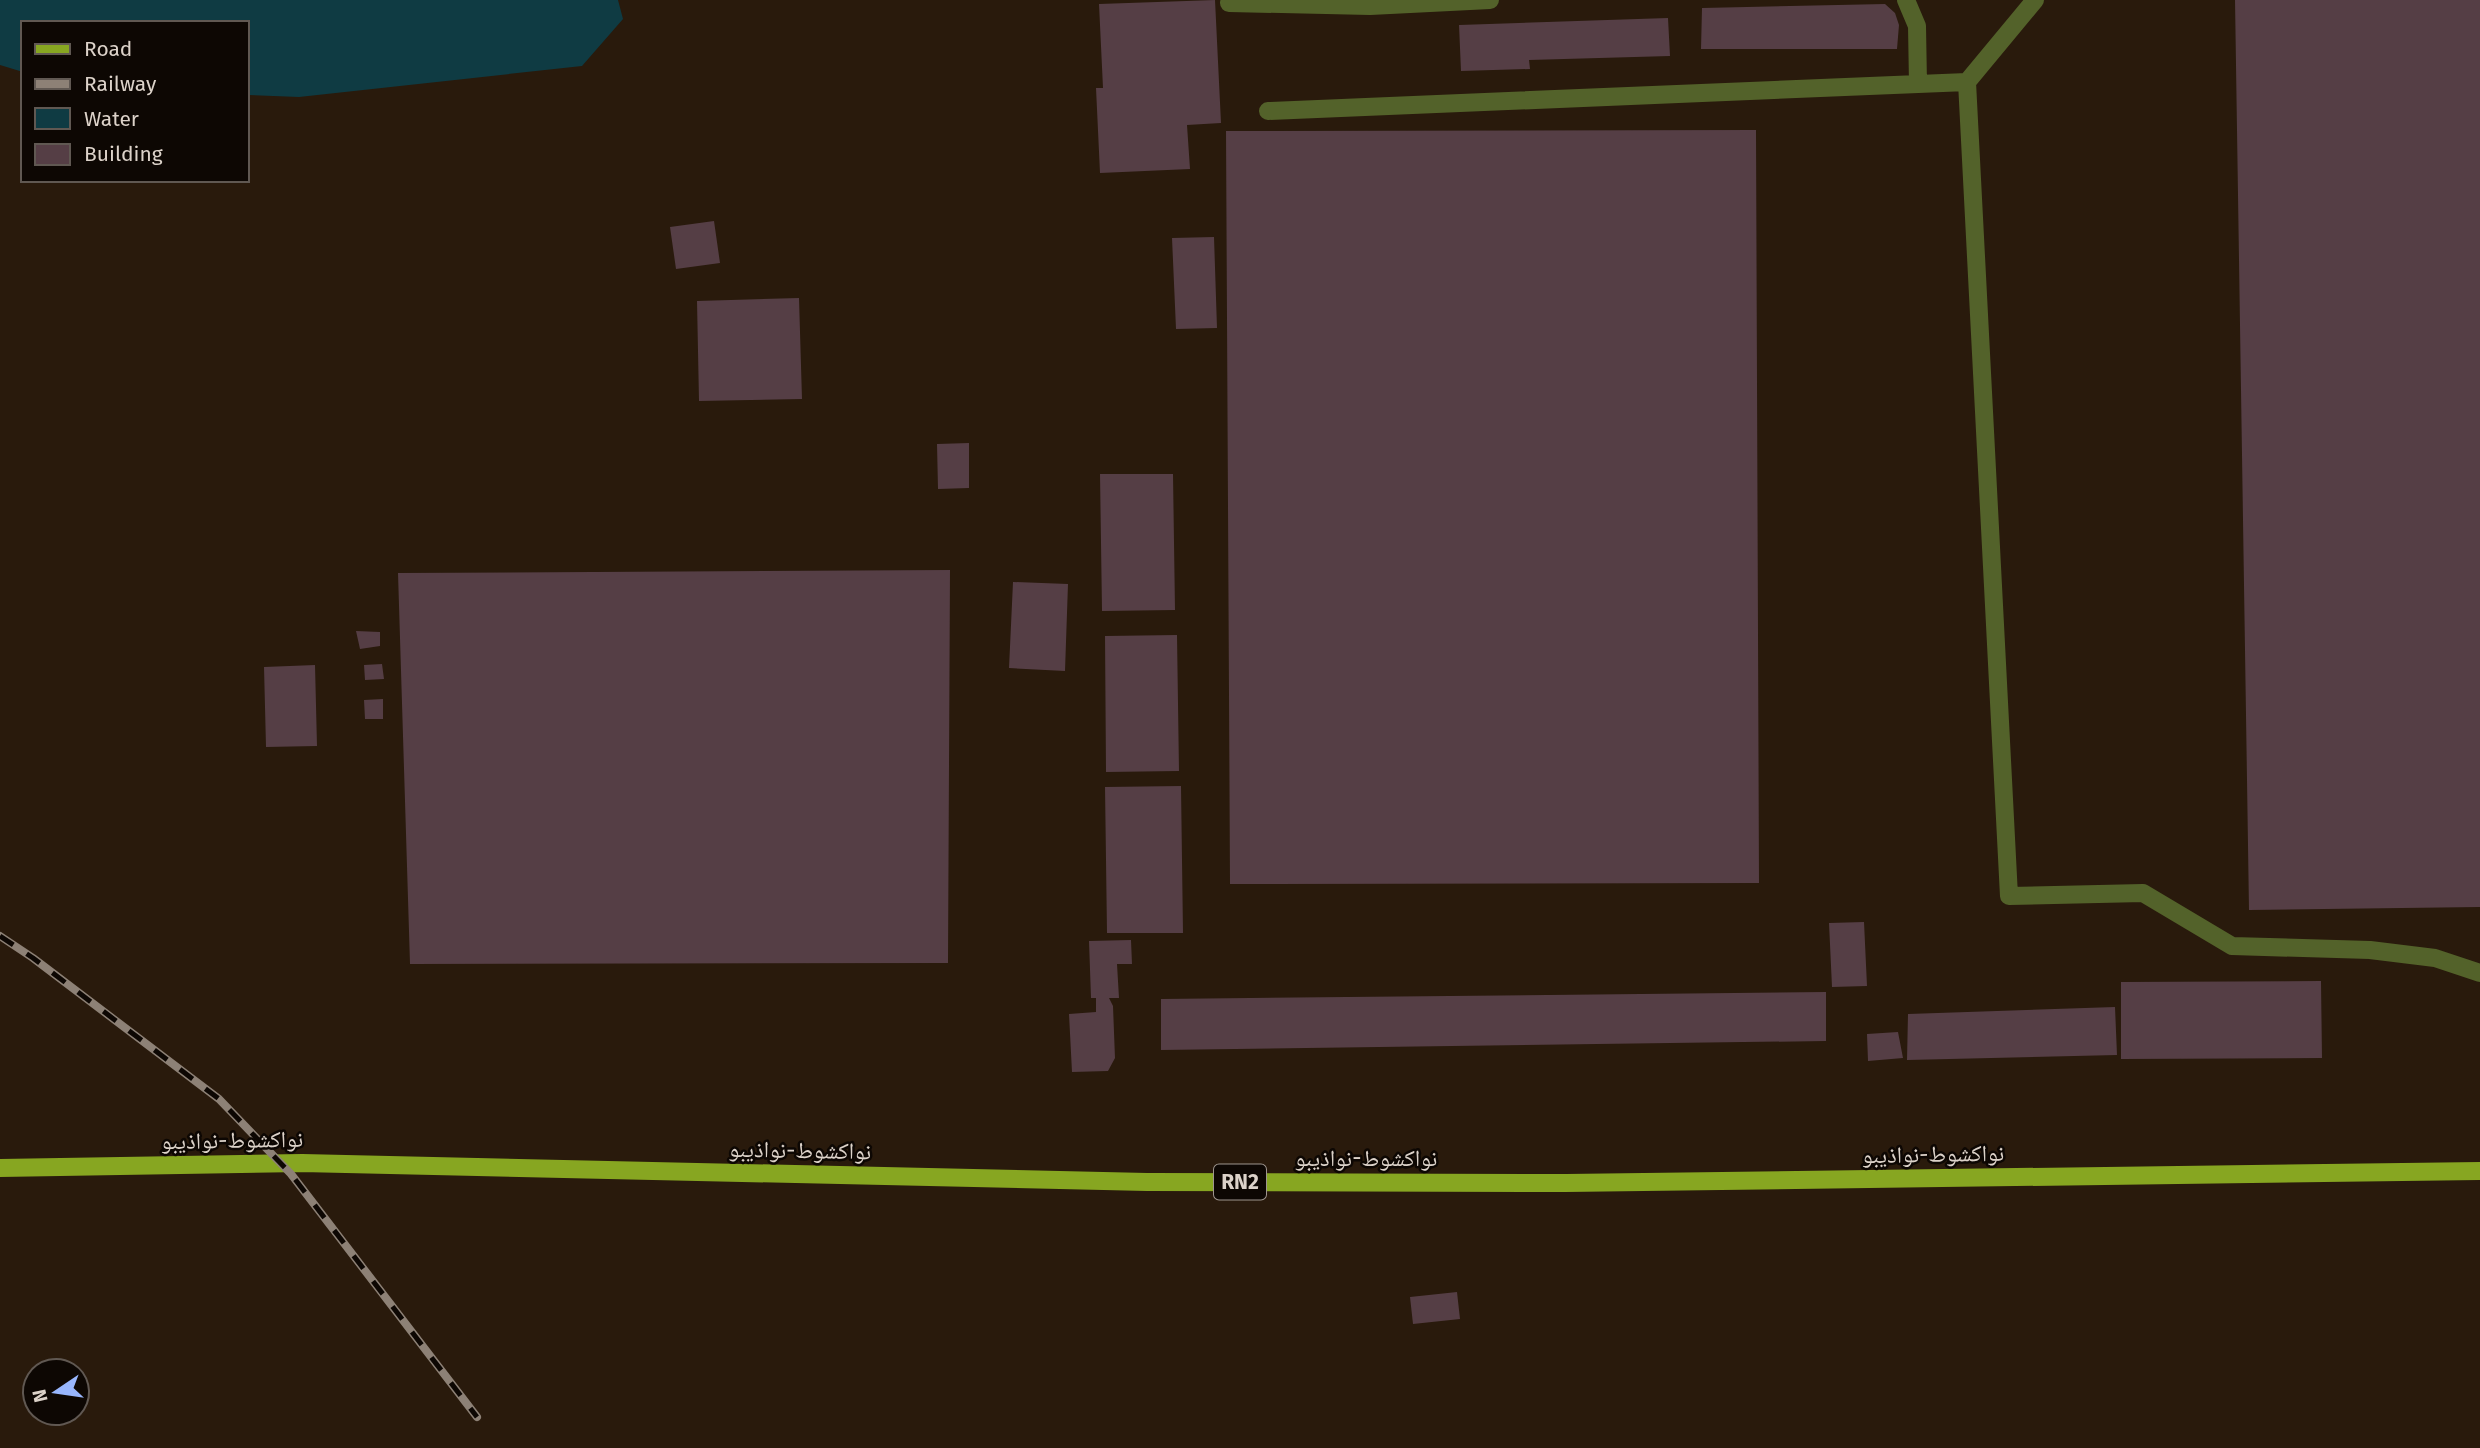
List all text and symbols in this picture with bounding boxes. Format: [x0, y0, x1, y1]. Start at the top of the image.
legend [21, 21, 248, 182]
text: Road [84, 36, 132, 62]
text: Railway [84, 71, 157, 97]
text: Water [84, 106, 139, 132]
text: Building [84, 141, 163, 167]
street label: نواكشوط-نواذيبو [161, 1125, 303, 1155]
street label: نواكشوط-نواذيبو [729, 1135, 871, 1165]
street label: نواكشوط-نواذيبو [1862, 1139, 2004, 1169]
street label: نواكشوط-نواذيبو [1295, 1144, 1437, 1172]
road number: RN2 [1214, 1164, 1266, 1200]
north arrow [21, 1357, 91, 1427]
text: N [27, 1387, 53, 1404]

